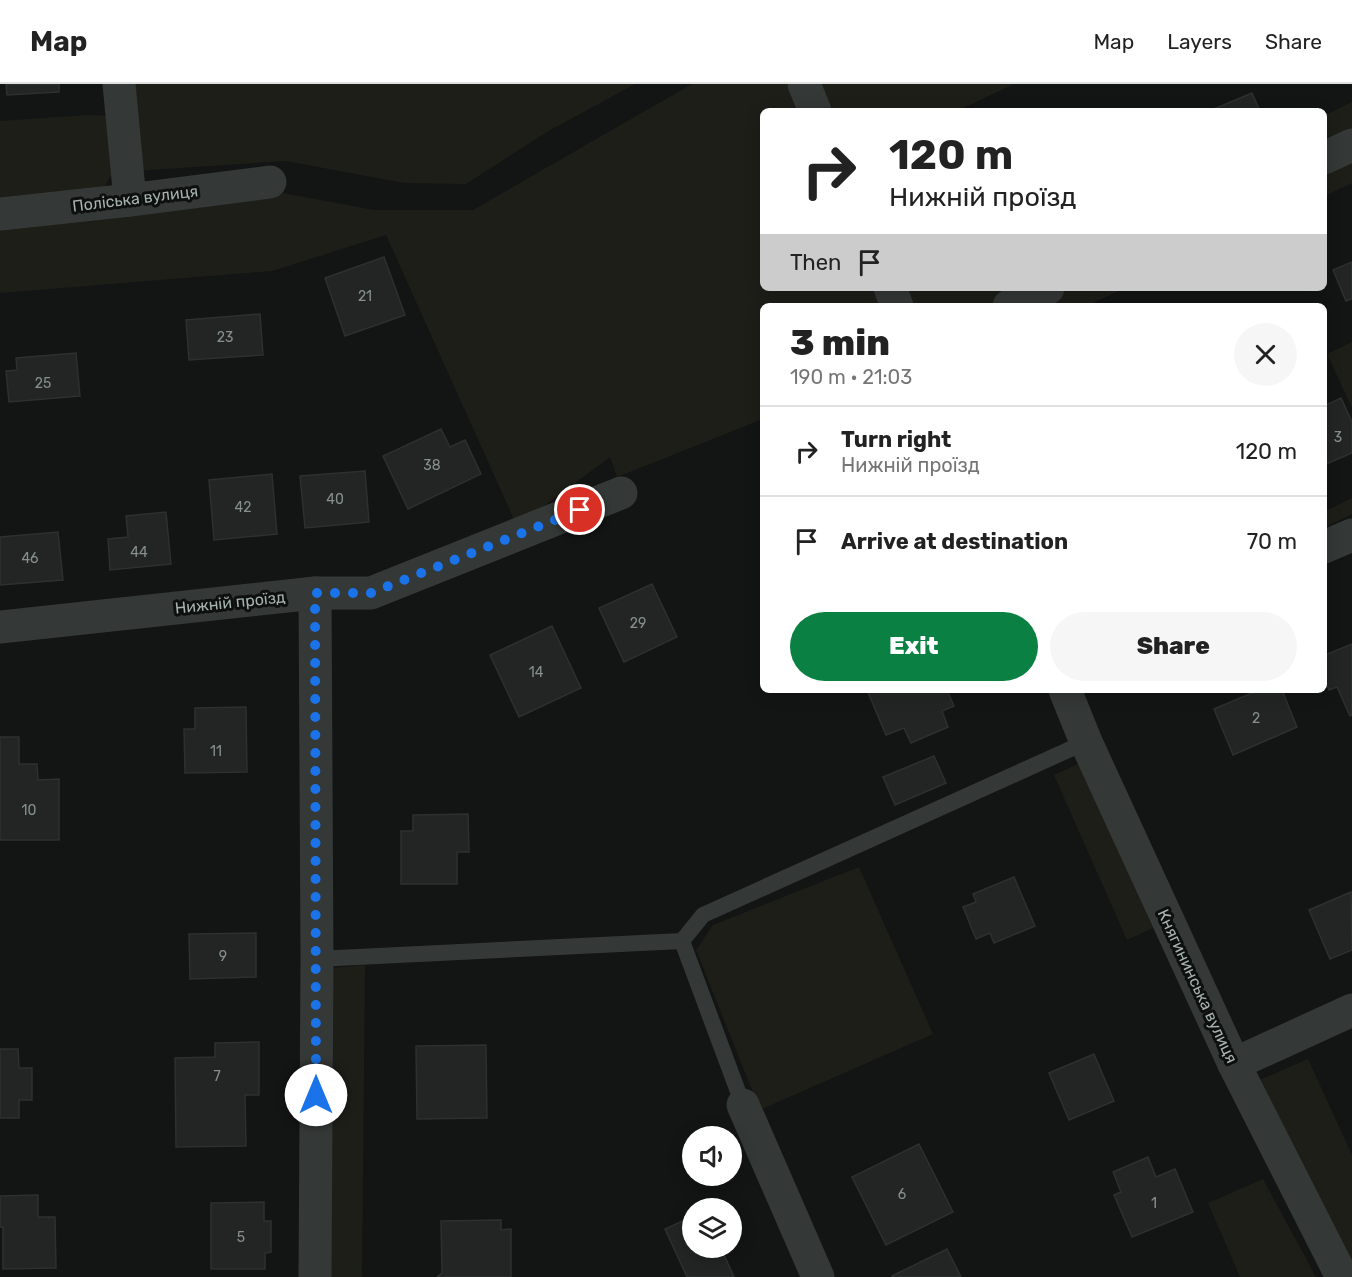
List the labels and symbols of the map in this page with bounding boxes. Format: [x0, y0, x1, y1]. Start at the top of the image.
street label: Поліська вулиця [71, 181, 199, 216]
house number: 21 [358, 288, 372, 305]
house number: 23 [217, 329, 233, 346]
house number: 25 [35, 375, 51, 392]
house number: 3 [1334, 429, 1342, 446]
house number: 38 [423, 457, 441, 474]
pin [554, 484, 605, 535]
house number: 40 [326, 491, 344, 508]
house number: 42 [235, 499, 251, 516]
house number: 44 [130, 544, 148, 561]
house number: 46 [21, 550, 39, 567]
street label: Нижній проїзд [174, 587, 287, 618]
house number: 29 [630, 615, 646, 632]
house number: 14 [529, 664, 544, 681]
house number: 2 [1252, 710, 1260, 727]
house number: 11 [210, 743, 222, 760]
house number: 10 [22, 802, 37, 819]
street label: Княгининська вулиця [1154, 906, 1242, 1066]
house number: 9 [219, 948, 227, 965]
position arrow [284, 1063, 348, 1127]
house number: 7 [213, 1068, 221, 1085]
house number: 6 [898, 1186, 906, 1203]
house number: 1 [1151, 1195, 1157, 1212]
house number: 5 [237, 1229, 245, 1246]

